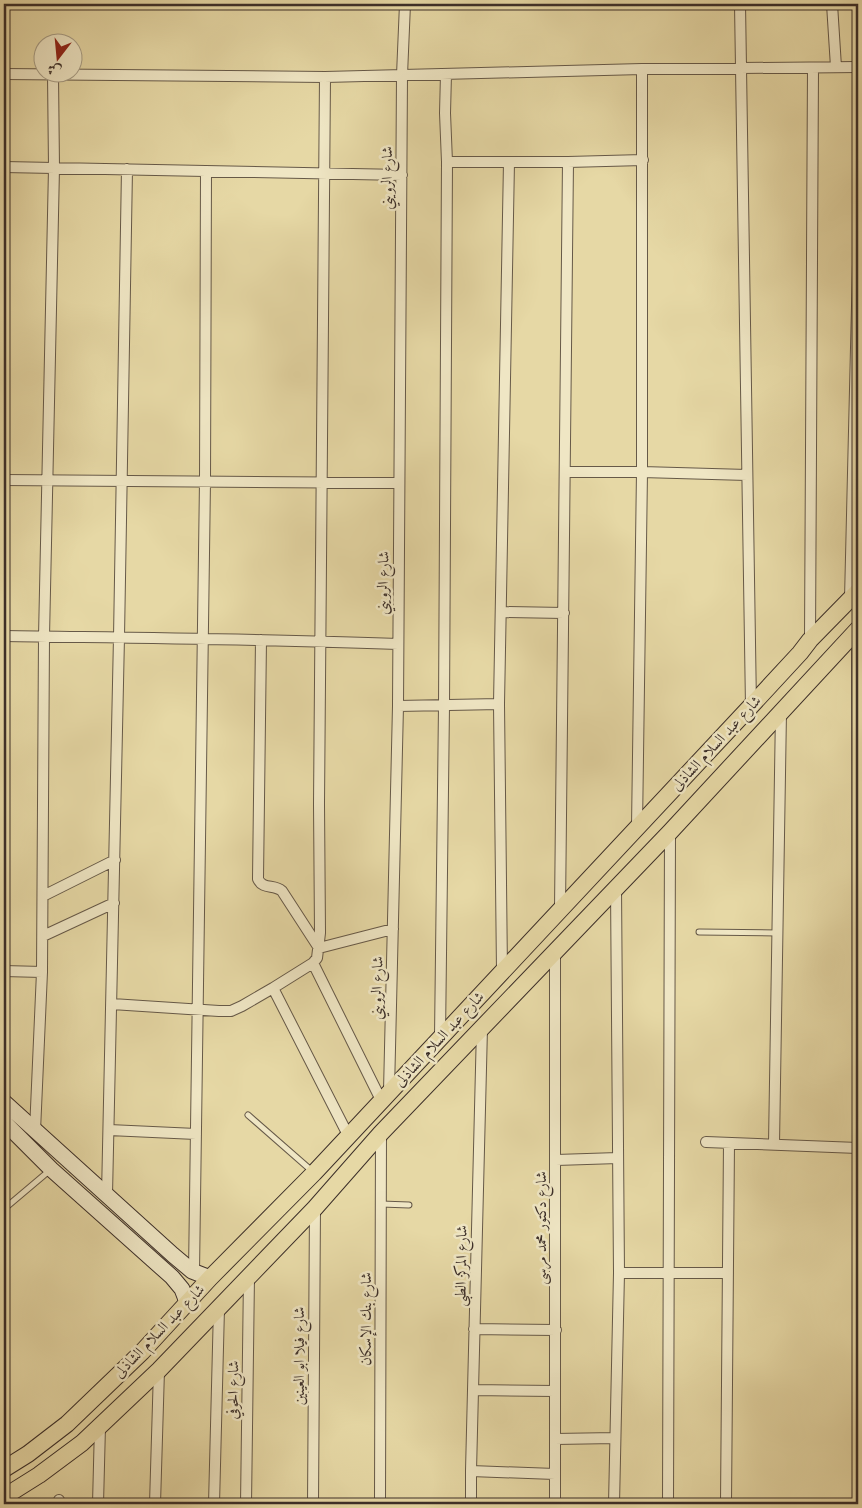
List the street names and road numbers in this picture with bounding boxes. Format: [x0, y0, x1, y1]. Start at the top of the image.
street label: شارع الرويني [380, 146, 401, 210]
street label: شارع الرويني [375, 551, 398, 615]
street label: شارع عبد السلام الشاذلى [670, 694, 768, 797]
street label: شارع الرويني [369, 956, 392, 1020]
street label: شارع عبد السلام الشاذلى [393, 990, 491, 1093]
street label: شارع دكتور محمد مرسى [534, 1171, 554, 1285]
street label: شارع المركز الطبى [452, 1225, 475, 1307]
street label: شارع بنك الإسكان [358, 1272, 379, 1366]
street label: شارع عبد السلام الشاذلى [112, 1282, 211, 1384]
street label: شارع فيلا ابو العينين [293, 1307, 312, 1405]
street label: شارع الحوفي [225, 1360, 247, 1420]

